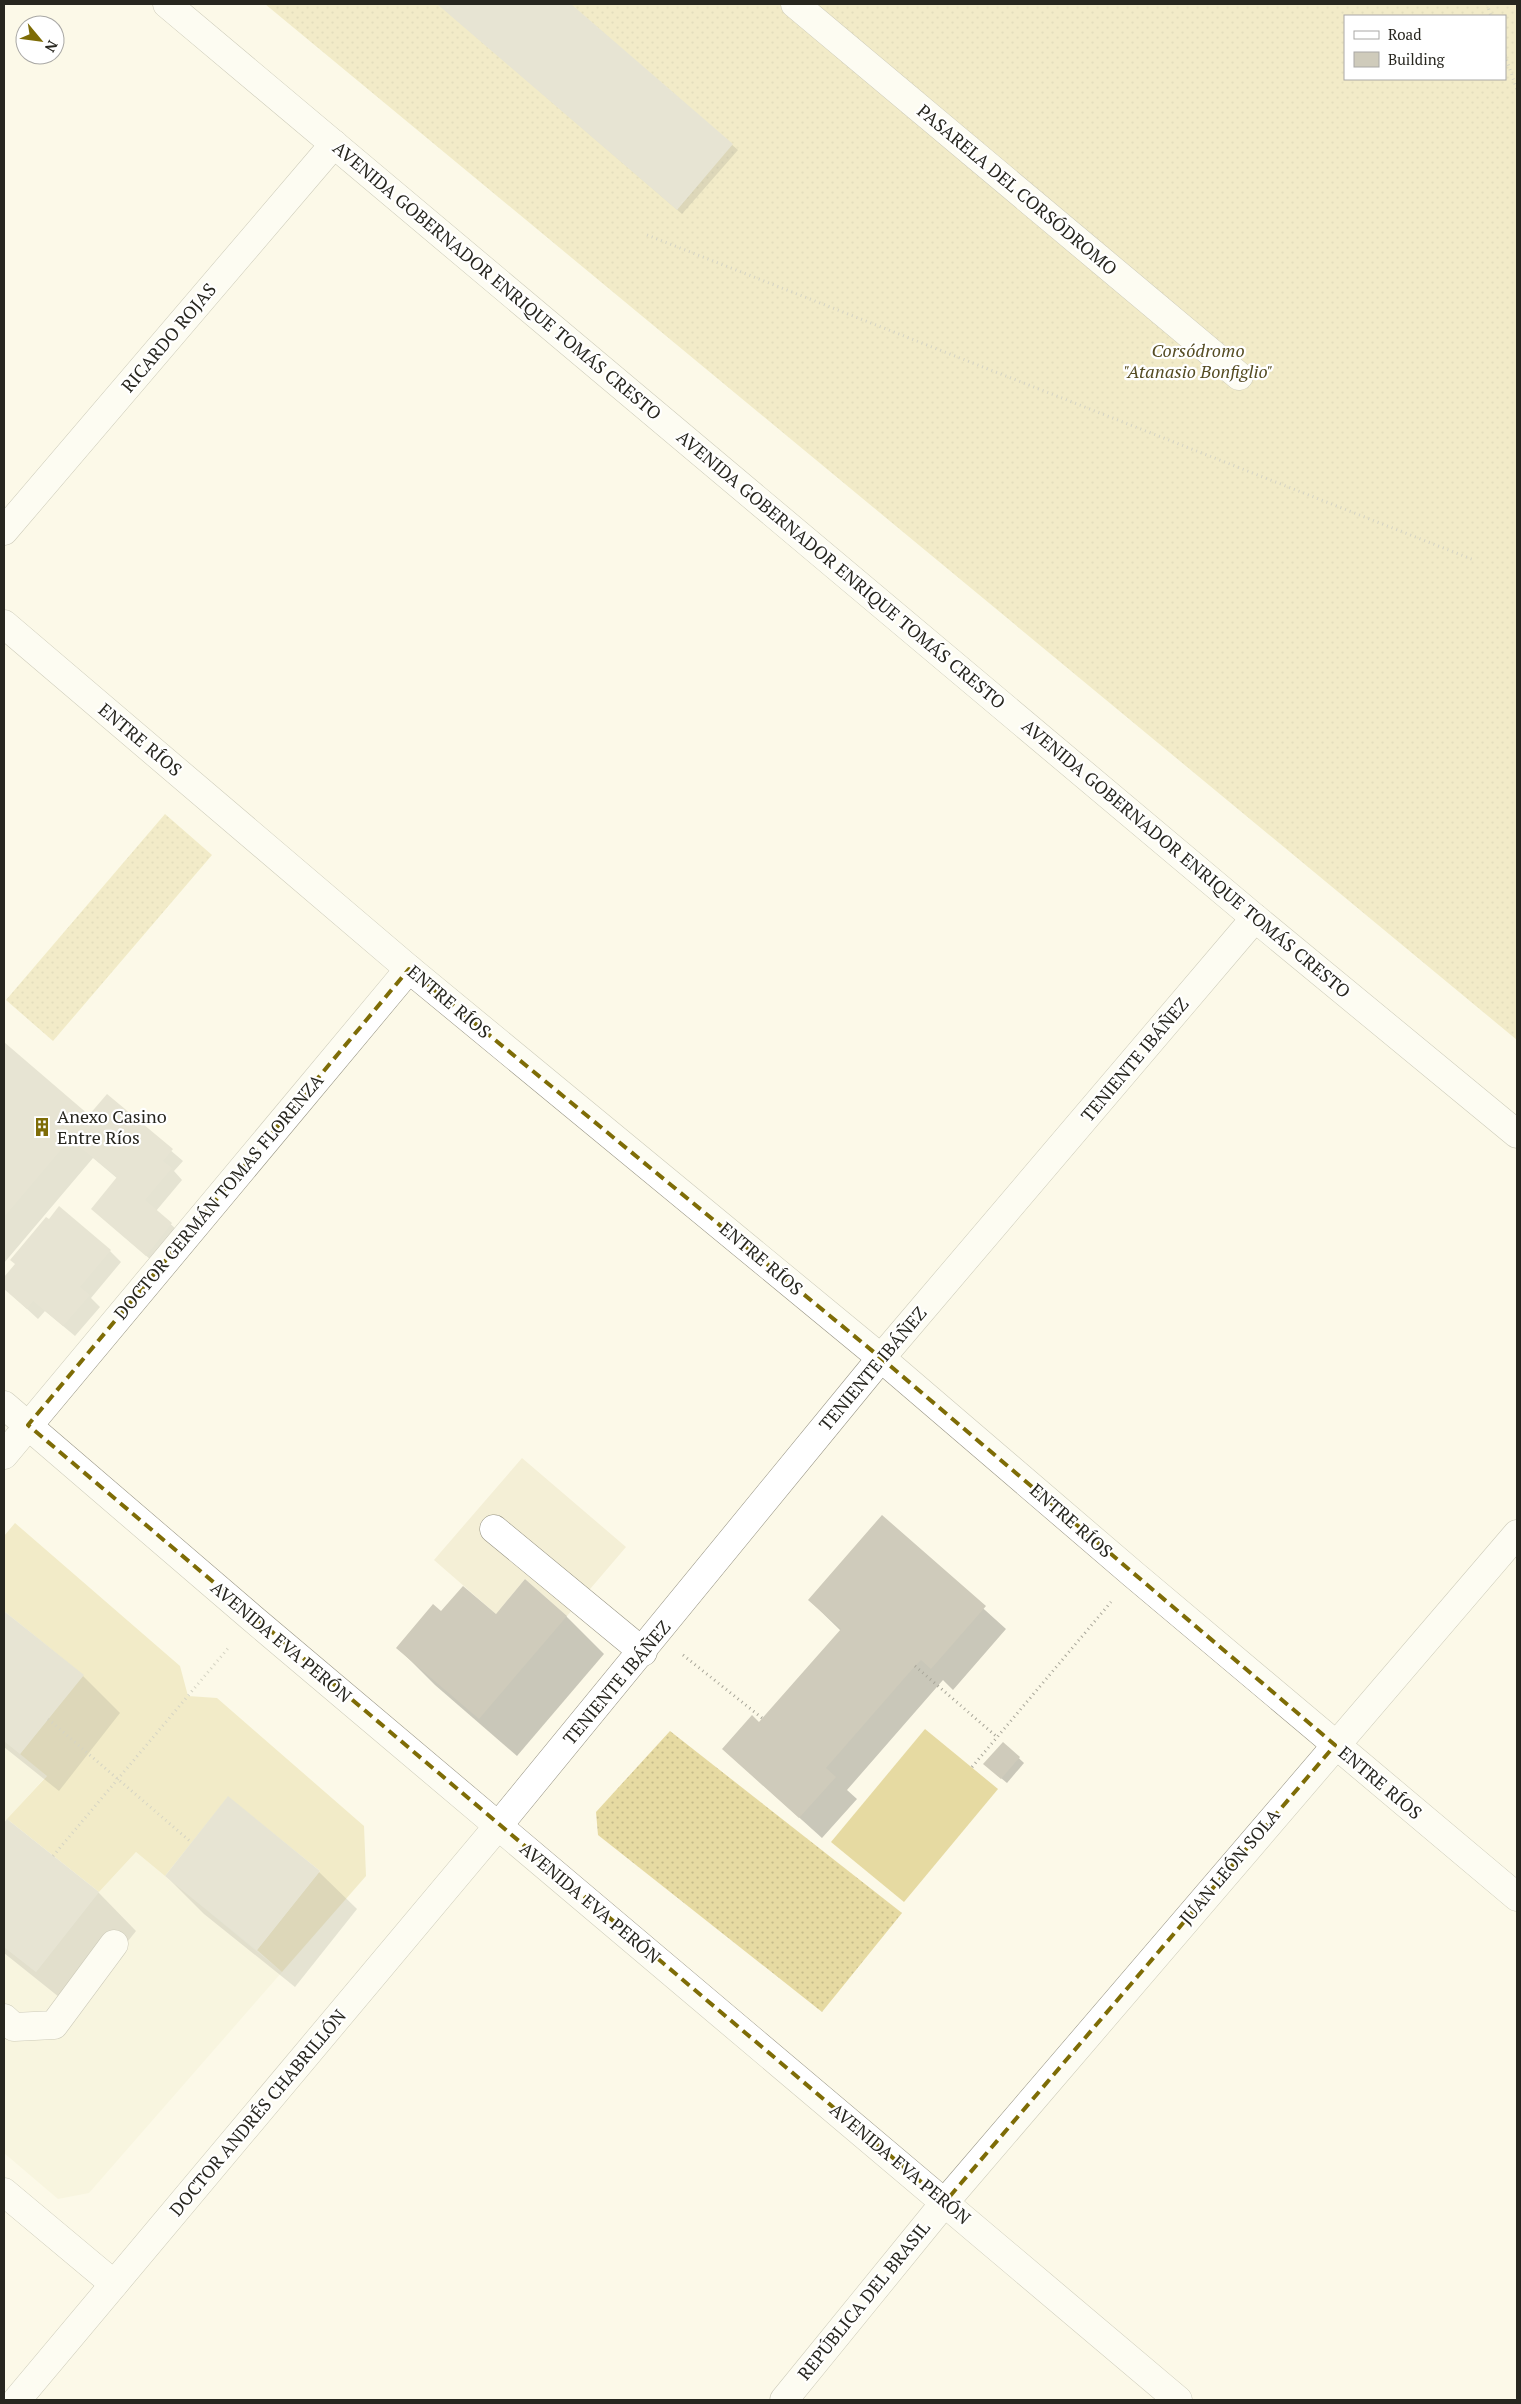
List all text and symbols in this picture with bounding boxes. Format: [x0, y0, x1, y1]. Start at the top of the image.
north arrow [15, 15, 65, 65]
legend [1344, 15, 1506, 80]
text: Road [1388, 24, 1421, 44]
text: N [41, 37, 63, 56]
text: Building [1388, 49, 1446, 69]
street label: PASARELA DEL CORSÓDROMO [913, 98, 1123, 280]
street label: AVENIDA GOBERNADOR ENRIQUE TOMÁS CRESTO [328, 135, 667, 425]
street label: RICARDO ROJAS [116, 278, 221, 397]
park label: Corsódromo "Atanasio Bonfiglio" [1123, 338, 1273, 383]
street label: AVENIDA GOBERNADOR ENRIQUE TOMÁS CRESTO [672, 424, 1011, 714]
street label: ENTRE RÍOS [94, 697, 187, 781]
street label: AVENIDA GOBERNADOR ENRIQUE TOMÁS CRESTO [1017, 713, 1356, 1003]
street label: ENTRE RÍOS [403, 959, 496, 1043]
street label: TENIENTE IBÁÑEZ [1075, 992, 1193, 1126]
street label: DOCTOR GERMÁN TOMAS FLORENZA [108, 1068, 329, 1324]
place label: Anexo Casino Entre Ríos [57, 1104, 167, 1149]
building icon: Anexo Casino Entre Ríos [31, 1116, 53, 1138]
street label: ENTRE RÍOS [715, 1216, 808, 1300]
street label: TENIENTE IBÁÑEZ [813, 1301, 931, 1435]
street label: ENTRE RÍOS [1025, 1478, 1118, 1563]
street label: AVENIDA EVA PERÓN [206, 1575, 357, 1707]
street label: TENIENTE IBÁÑEZ [557, 1615, 675, 1749]
street label: ENTRE RÍOS [1334, 1740, 1427, 1824]
street label: JUAN LEÓN SOLA [1174, 1803, 1285, 1929]
street label: AVENIDA EVA PERÓN [515, 1836, 666, 1968]
street label: DOCTOR ANDRÉS CHABRILLÓN [164, 2004, 351, 2221]
street label: AVENIDA EVA PERÓN [825, 2097, 976, 2229]
street label: REPÚBLICA DEL BRASIL [792, 2216, 935, 2385]

